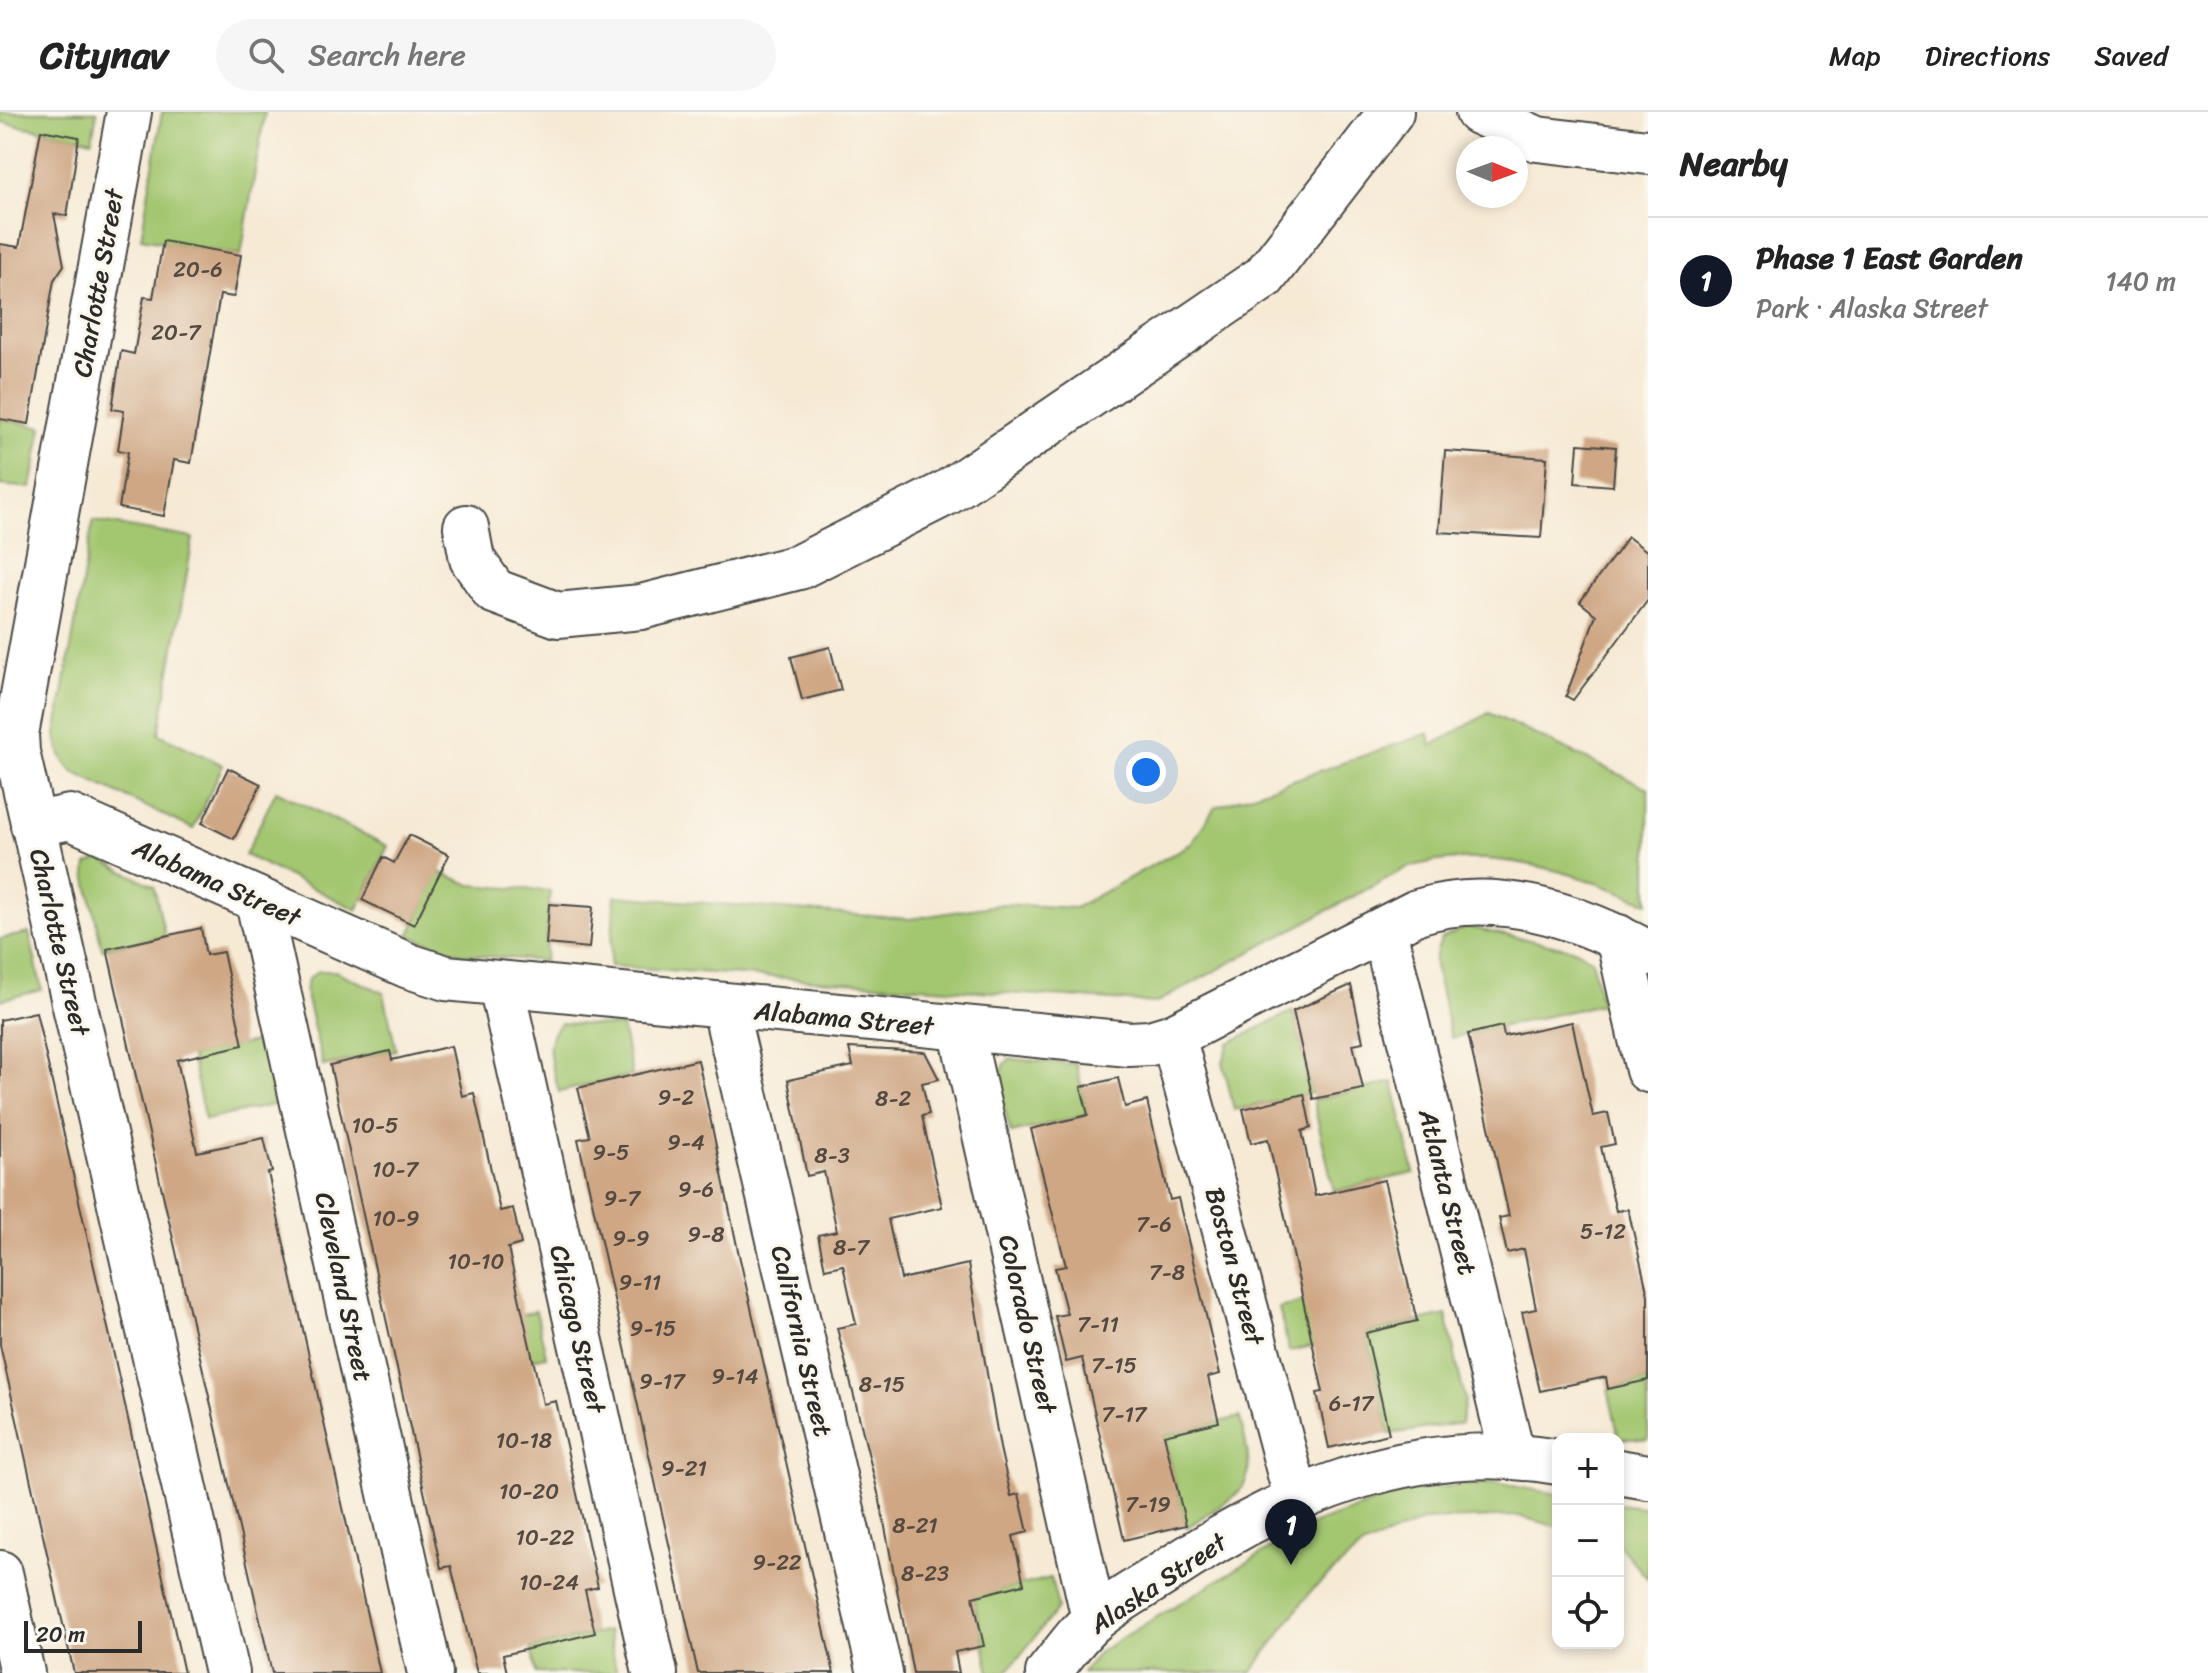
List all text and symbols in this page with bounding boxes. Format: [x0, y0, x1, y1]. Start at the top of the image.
search box [216, 19, 776, 91]
text: Citynav [40, 22, 168, 89]
text: Search here [308, 28, 466, 82]
text: Map [1829, 31, 1881, 80]
text: Directions [1925, 31, 2050, 80]
text: Saved [2094, 31, 2168, 80]
icon: search [244, 33, 288, 77]
text: Nearby [1680, 134, 1788, 194]
north arrow [1456, 136, 1528, 208]
street label: Charlotte Street [59, 184, 137, 381]
text: Phase 1 East Garden [1756, 231, 2023, 285]
house number: 20-6 [173, 250, 223, 289]
text: 1 [1700, 258, 1712, 304]
text: 140 m [2105, 258, 2176, 304]
text: Park · Alaska Street [1756, 285, 1988, 331]
house number: 20-7 [151, 313, 202, 352]
your location [1126, 752, 1166, 792]
street label: Alabama Street [125, 824, 310, 940]
street label: Charlotte Street [16, 844, 104, 1041]
street label: Alabama Street [751, 987, 937, 1049]
house number: 9-2 [658, 1078, 695, 1117]
house number: 8-2 [875, 1079, 911, 1118]
street label: Atlanta Street [1405, 1103, 1491, 1280]
house number: 10-5 [352, 1106, 399, 1145]
house number: 9-4 [667, 1123, 705, 1162]
house number: 9-5 [592, 1133, 630, 1172]
house number: 8-3 [814, 1136, 850, 1175]
house number: 10-7 [372, 1150, 419, 1189]
house number: 9-6 [678, 1170, 714, 1209]
house number: 9-7 [604, 1179, 642, 1218]
street label: Boston Street [1192, 1182, 1279, 1352]
street label: Cleveland Street [301, 1188, 387, 1386]
house number: 10-9 [372, 1199, 420, 1238]
house number: 7-6 [1136, 1205, 1172, 1244]
house number: 5-12 [1580, 1212, 1626, 1251]
house number: 9-8 [688, 1215, 724, 1254]
house number: 9-9 [612, 1219, 650, 1258]
house number: 8-7 [833, 1228, 870, 1267]
street label: Colorado Street [985, 1230, 1071, 1419]
street label: Chicago Street [536, 1240, 620, 1419]
street label: California Street [758, 1241, 846, 1441]
house number: 10-10 [448, 1242, 504, 1281]
house number: 7-8 [1149, 1253, 1185, 1292]
house number: 9-11 [619, 1263, 661, 1302]
house number: 7-11 [1077, 1305, 1119, 1344]
house number: 9-15 [630, 1309, 676, 1348]
house number: 7-15 [1091, 1346, 1137, 1385]
house number: 9-14 [712, 1357, 759, 1396]
house number: 9-17 [639, 1362, 686, 1401]
house number: 8-15 [859, 1365, 905, 1404]
house number: 6-17 [1329, 1384, 1375, 1423]
house number: 7-17 [1102, 1395, 1148, 1434]
house number: 10-18 [496, 1421, 552, 1460]
map controls [1552, 1433, 1624, 1649]
button: + [1552, 1433, 1624, 1505]
house number: 9-21 [661, 1449, 707, 1488]
house number: 10-20 [499, 1472, 559, 1511]
house number: 7-19 [1125, 1485, 1171, 1524]
pin: 1 [1265, 1499, 1317, 1565]
button: − [1552, 1505, 1624, 1577]
house number: 8-21 [892, 1506, 938, 1545]
house number: 10-22 [516, 1518, 575, 1557]
street label: Alaska Street [1079, 1519, 1238, 1647]
house number: 9-22 [752, 1543, 802, 1582]
house number: 8-23 [901, 1554, 949, 1593]
house number: 10-24 [519, 1563, 579, 1602]
button: locate [1552, 1577, 1624, 1649]
text: 20 m [36, 1615, 85, 1654]
scale bar [24, 1617, 142, 1653]

